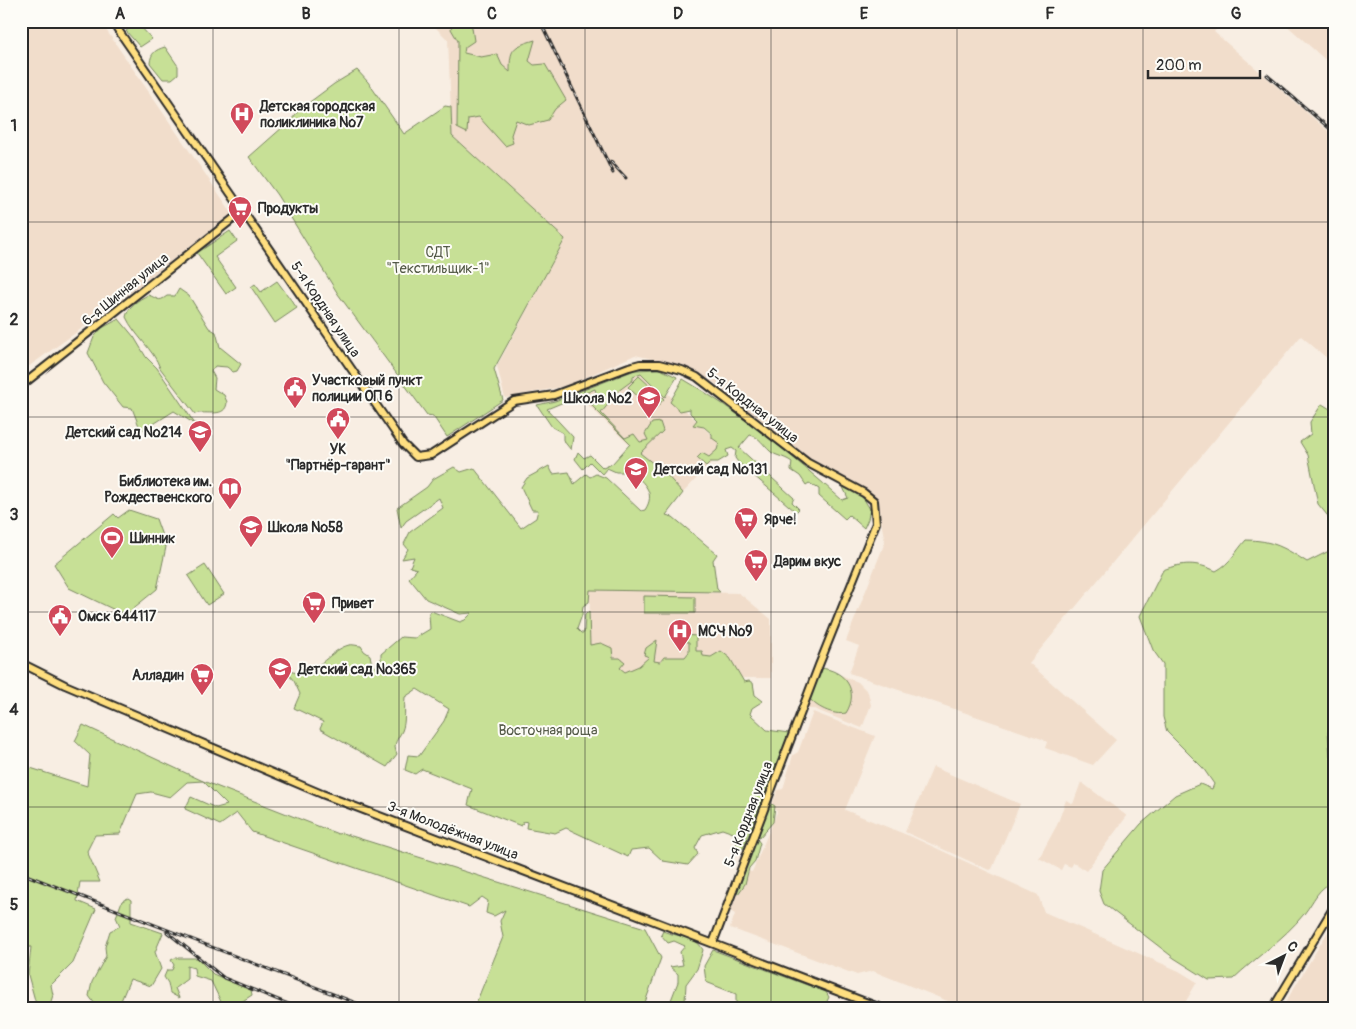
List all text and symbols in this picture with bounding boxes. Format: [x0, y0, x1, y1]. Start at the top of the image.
text: A [115, 4, 126, 24]
text: B [301, 4, 311, 24]
text: C [487, 4, 497, 24]
text: D [673, 4, 683, 24]
text: E [860, 4, 869, 24]
text: F [1045, 4, 1055, 24]
text: G [1231, 4, 1242, 24]
scale bar [1148, 48, 1261, 80]
text: 200 m [1156, 56, 1201, 75]
place label: Детская городская поликлиника №7 [259, 98, 375, 131]
hospital icon: Детская городская поликлиника №7 [229, 101, 255, 135]
text: 1 [11, 116, 17, 136]
supermarket icon: Продукты [227, 195, 253, 229]
place label: Продукты [258, 200, 318, 217]
park label: СДТ "Текстильщик-1" [386, 244, 490, 277]
street label: 6-я Шинная улица [79, 249, 172, 329]
street label: 5-я Кордная улица [287, 258, 364, 360]
text: 2 [10, 310, 19, 330]
street label: 5-я Кордная улица [703, 364, 802, 446]
place label: Участковый пункт полиции ОП 6 [312, 372, 424, 405]
public building icon: Участковый пункт полиции ОП 6 [282, 375, 308, 409]
school or university icon: Школа №2 [636, 385, 662, 419]
place label: Школа №2 [563, 390, 632, 407]
public building icon: УК "Партнёр-гарант" [325, 406, 351, 440]
school or university icon: Детский сад №214 [187, 419, 213, 453]
place label: Детский сад №214 [65, 424, 183, 441]
place label: УК "Партнёр-гарант" [285, 441, 391, 474]
school or university icon: Детский сад №131 [623, 456, 649, 490]
place label: Детский сад №131 [653, 461, 767, 478]
place label: Библиотека им. Рождественского [104, 473, 212, 506]
library icon: Библиотека им. Рождественского [217, 476, 243, 510]
text: 3 [10, 505, 19, 525]
supermarket icon: Ярче! [733, 506, 759, 540]
place label: Ярче! [764, 511, 797, 528]
school or university icon: Школа №58 [238, 514, 264, 548]
place label: Школа №58 [267, 519, 343, 536]
sports icon: Шинник [99, 525, 125, 559]
place label: Шинник [129, 530, 175, 547]
supermarket icon: Дарим вкус [743, 548, 769, 582]
place label: Дарим вкус [773, 553, 841, 570]
supermarket icon: Привет [301, 590, 327, 624]
place label: Привет [332, 595, 375, 612]
public building icon: Омск 644117 [47, 603, 73, 637]
place label: Омск 644117 [78, 608, 157, 625]
hospital icon: МСЧ №9 [667, 618, 693, 652]
place label: МСЧ №9 [698, 623, 752, 640]
school or university icon: Детский сад №365 [267, 656, 293, 690]
place label: Детский сад №365 [297, 661, 417, 678]
supermarket icon: Алладин [189, 662, 215, 696]
place label: Алладин [132, 667, 184, 684]
text: 4 [9, 700, 19, 720]
park label: Восточная роща [499, 722, 597, 739]
street label: 5-я Кордная улица [721, 759, 776, 869]
street label: 3-я Молодёжная улица [385, 798, 521, 863]
text: 5 [10, 895, 19, 915]
north arrow [1258, 932, 1308, 982]
text: С [1283, 938, 1302, 956]

